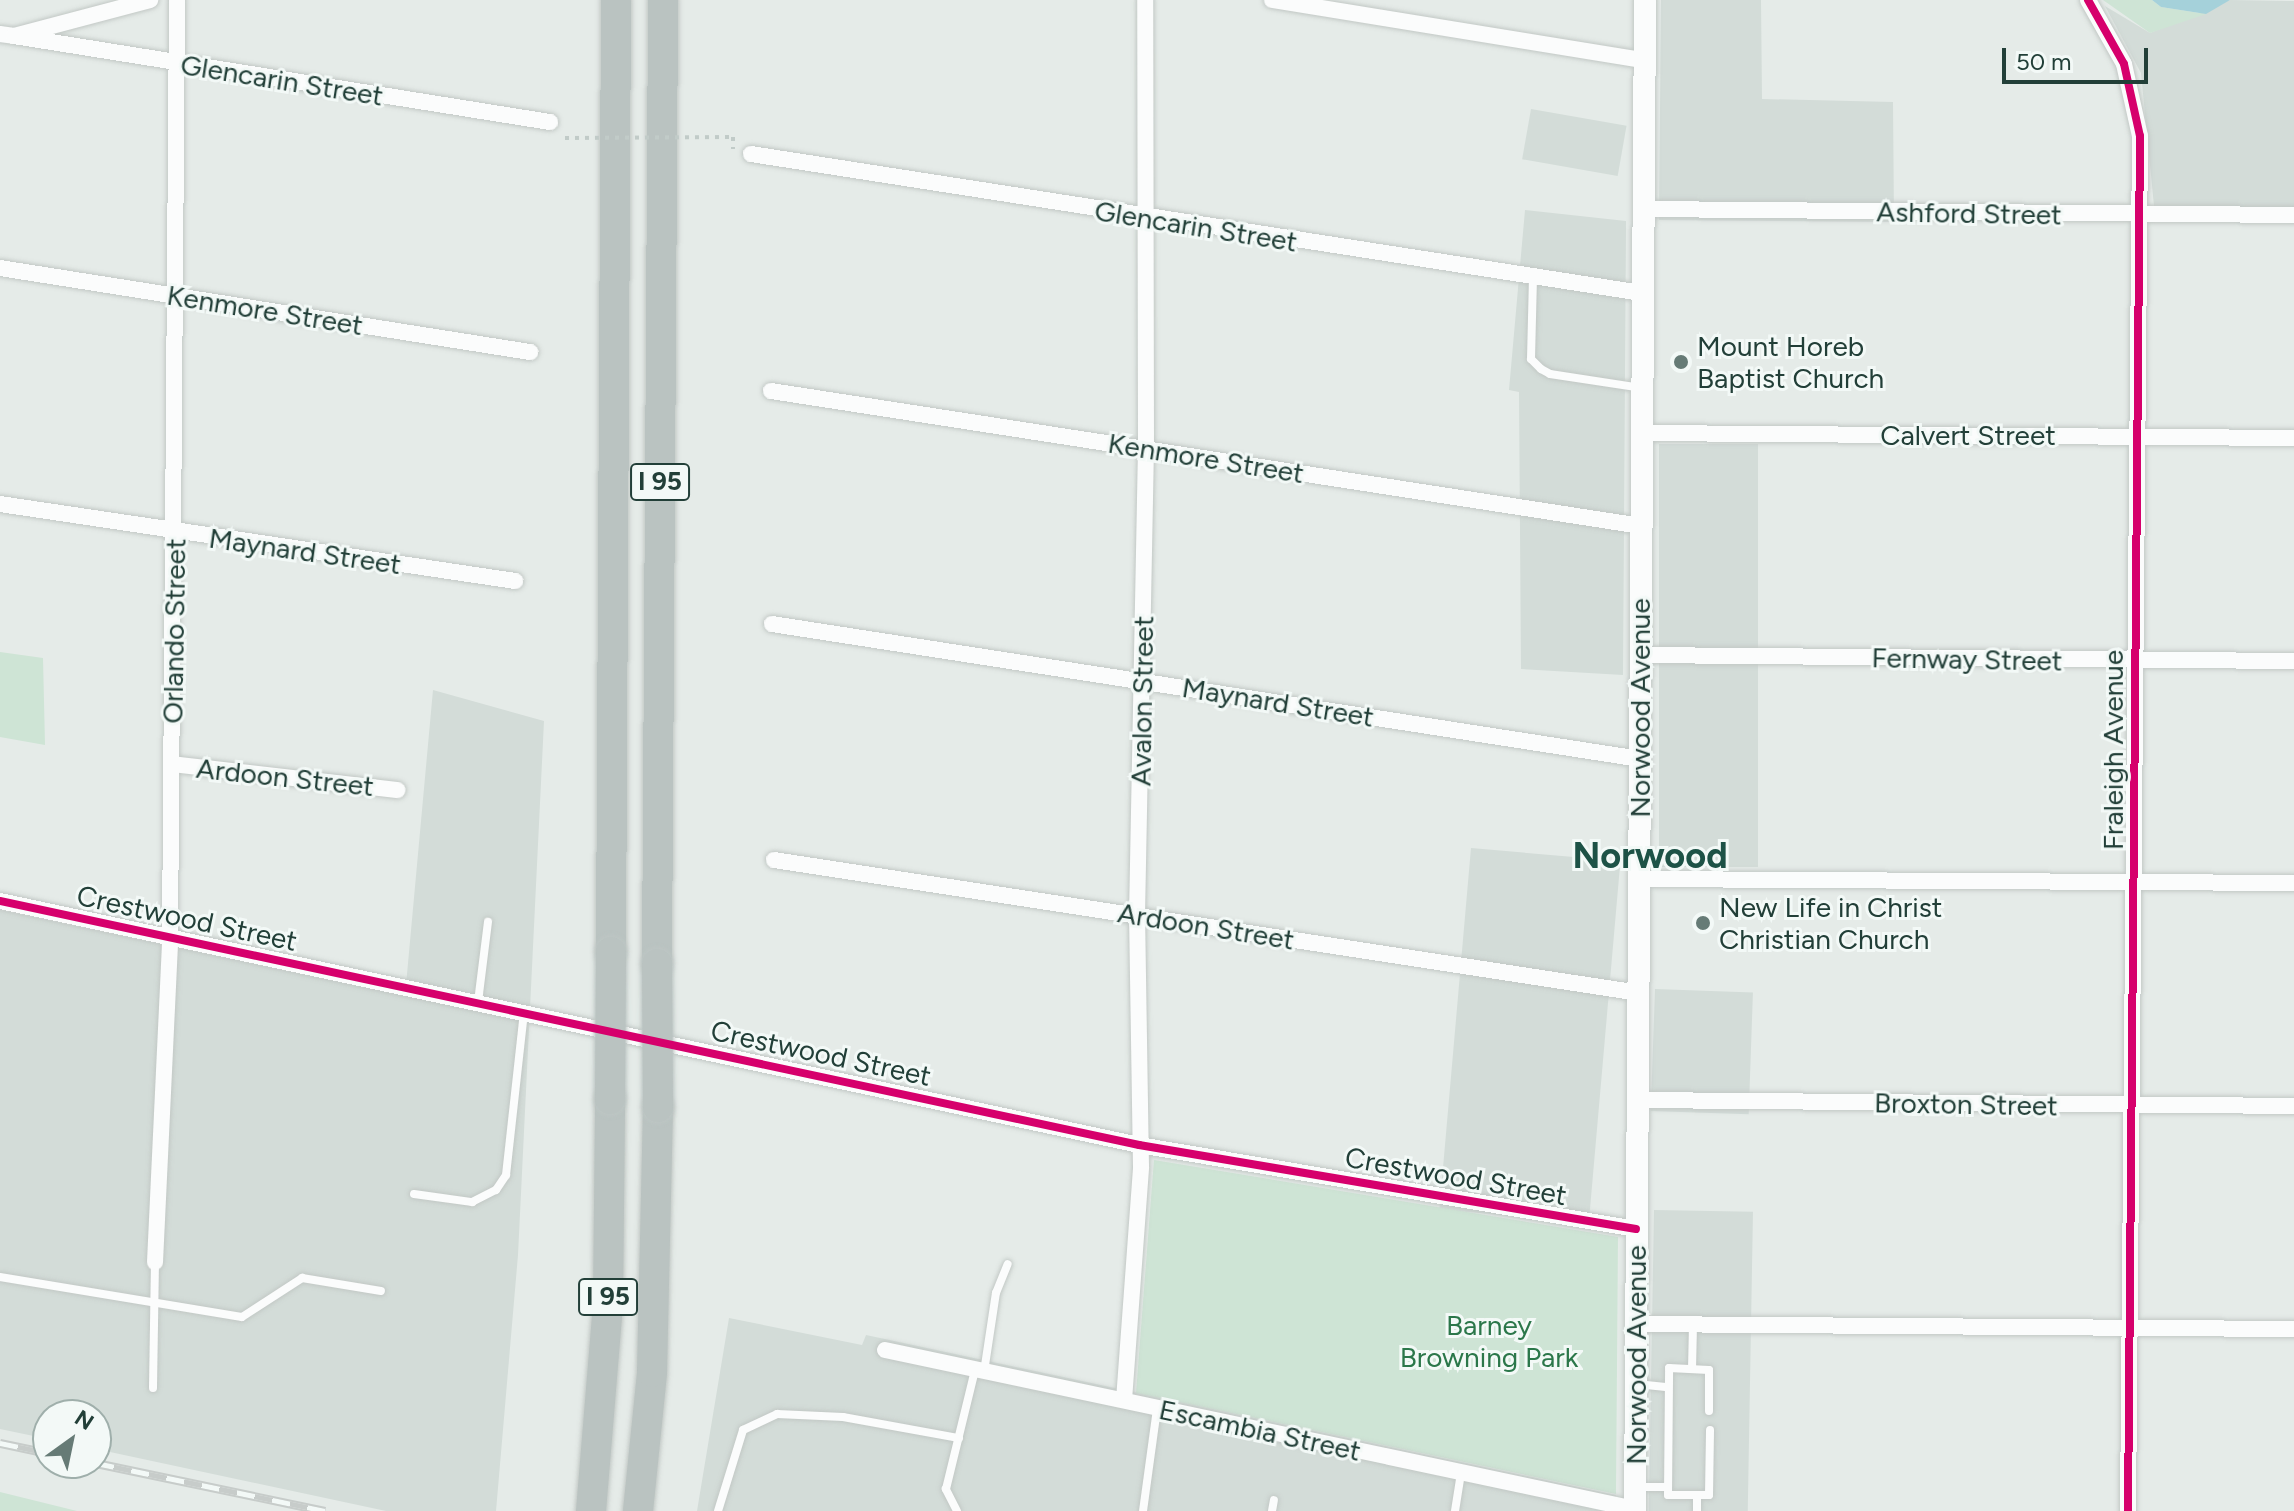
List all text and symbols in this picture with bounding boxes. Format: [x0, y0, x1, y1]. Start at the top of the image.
scale bar [2006, 32, 2152, 82]
street label: Glencarin Street [178, 47, 386, 113]
text: 50 m [2016, 47, 2072, 76]
street label: Glencarin Street [1092, 193, 1300, 259]
street label: Ashford Street [1876, 195, 2062, 231]
street label: Kenmore Street [165, 278, 365, 342]
place label: Mount Horeb Baptist Church [1697, 329, 1884, 395]
marker: Mount Horeb Baptist Church [1672, 353, 1690, 371]
street label: Calvert Street [1880, 418, 2056, 452]
street label: Kenmore Street [1106, 426, 1306, 490]
road number: I 95 [630, 460, 690, 504]
street label: Maynard Street [207, 521, 403, 581]
street label: Orlando Street [156, 538, 192, 724]
street label: Norwood Avenue [1623, 598, 1657, 818]
street label: Avalon Street [1124, 615, 1160, 787]
street label: Fernway Street [1871, 641, 2063, 677]
street label: Fraleigh Avenue [2096, 650, 2130, 850]
street label: Maynard Street [1180, 670, 1376, 734]
street label: Ardoon Street [195, 751, 375, 803]
district label: Norwood [1572, 834, 1728, 878]
street label: Crestwood Street [74, 878, 300, 958]
place label: New Life in Christ Christian Church [1719, 890, 1942, 956]
street label: Ardoon Street [1115, 895, 1297, 957]
marker: New Life in Christ Christian Church [1694, 914, 1712, 932]
street label: Crestwood Street [708, 1013, 934, 1093]
street label: Broxton Street [1874, 1086, 2058, 1122]
street label: Crestwood Street [1343, 1140, 1569, 1212]
street label: Norwood Avenue [1619, 1245, 1653, 1465]
road number: I 95 [578, 1275, 638, 1319]
park label: Barney Browning Park [1400, 1308, 1578, 1374]
street label: Escambia Street [1156, 1392, 1364, 1468]
north arrow [32, 1399, 112, 1479]
text: N [70, 1404, 99, 1436]

